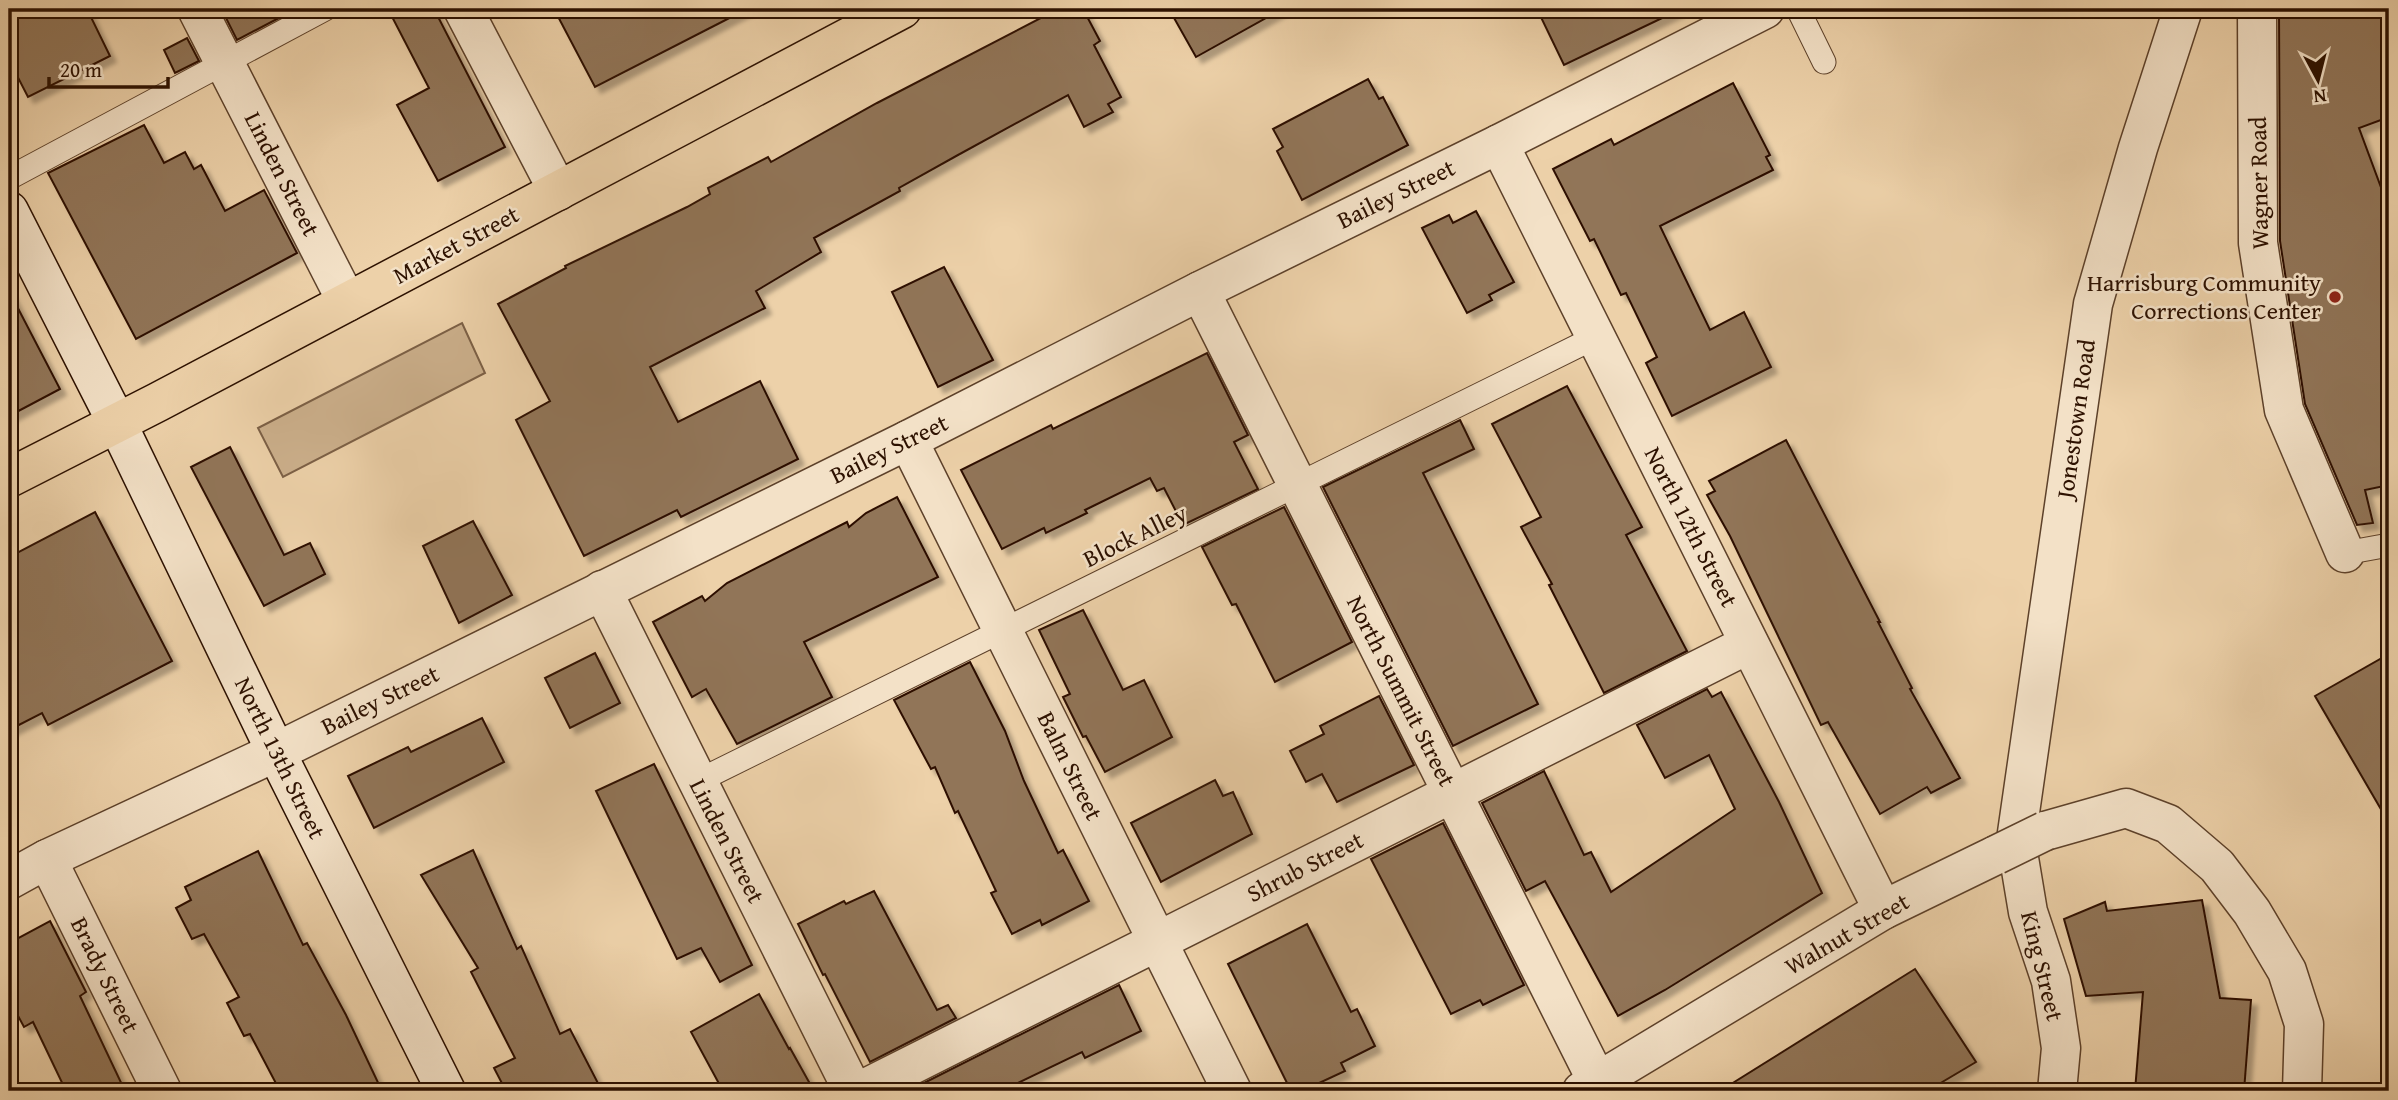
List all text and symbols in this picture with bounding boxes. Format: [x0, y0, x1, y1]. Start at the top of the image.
scale bar [49, 46, 168, 90]
north arrow [2282, 46, 2352, 116]
text: 20 m [60, 54, 102, 85]
text: N [2312, 82, 2328, 112]
street label: Linden Street [236, 105, 329, 243]
street label: Wagner Road [2240, 116, 2277, 250]
street label: Bailey Street [1331, 150, 1461, 237]
street label: Market Street [386, 196, 526, 292]
place label: Harrisburg Community Corrections Center [2087, 265, 2321, 328]
marker: Harrisburg Community Corrections Center [2327, 289, 2343, 305]
street label: Jonestown Road [2047, 337, 2104, 504]
street label: Bailey Street [824, 405, 954, 492]
street label: North 12th Street [1636, 440, 1747, 614]
street label: Block Alley [1077, 495, 1193, 576]
street label: North Summit Street [1338, 589, 1465, 793]
street label: Bailey Street [315, 656, 445, 743]
street label: North 13th Street [226, 671, 335, 845]
street label: Balm Street [1029, 705, 1112, 827]
street label: Linden Street [681, 772, 774, 910]
street label: Shrub Street [1240, 822, 1370, 911]
street label: Walnut Street [1778, 884, 1916, 983]
street label: King Street [2012, 907, 2073, 1025]
street label: Brady Street [62, 911, 149, 1039]

